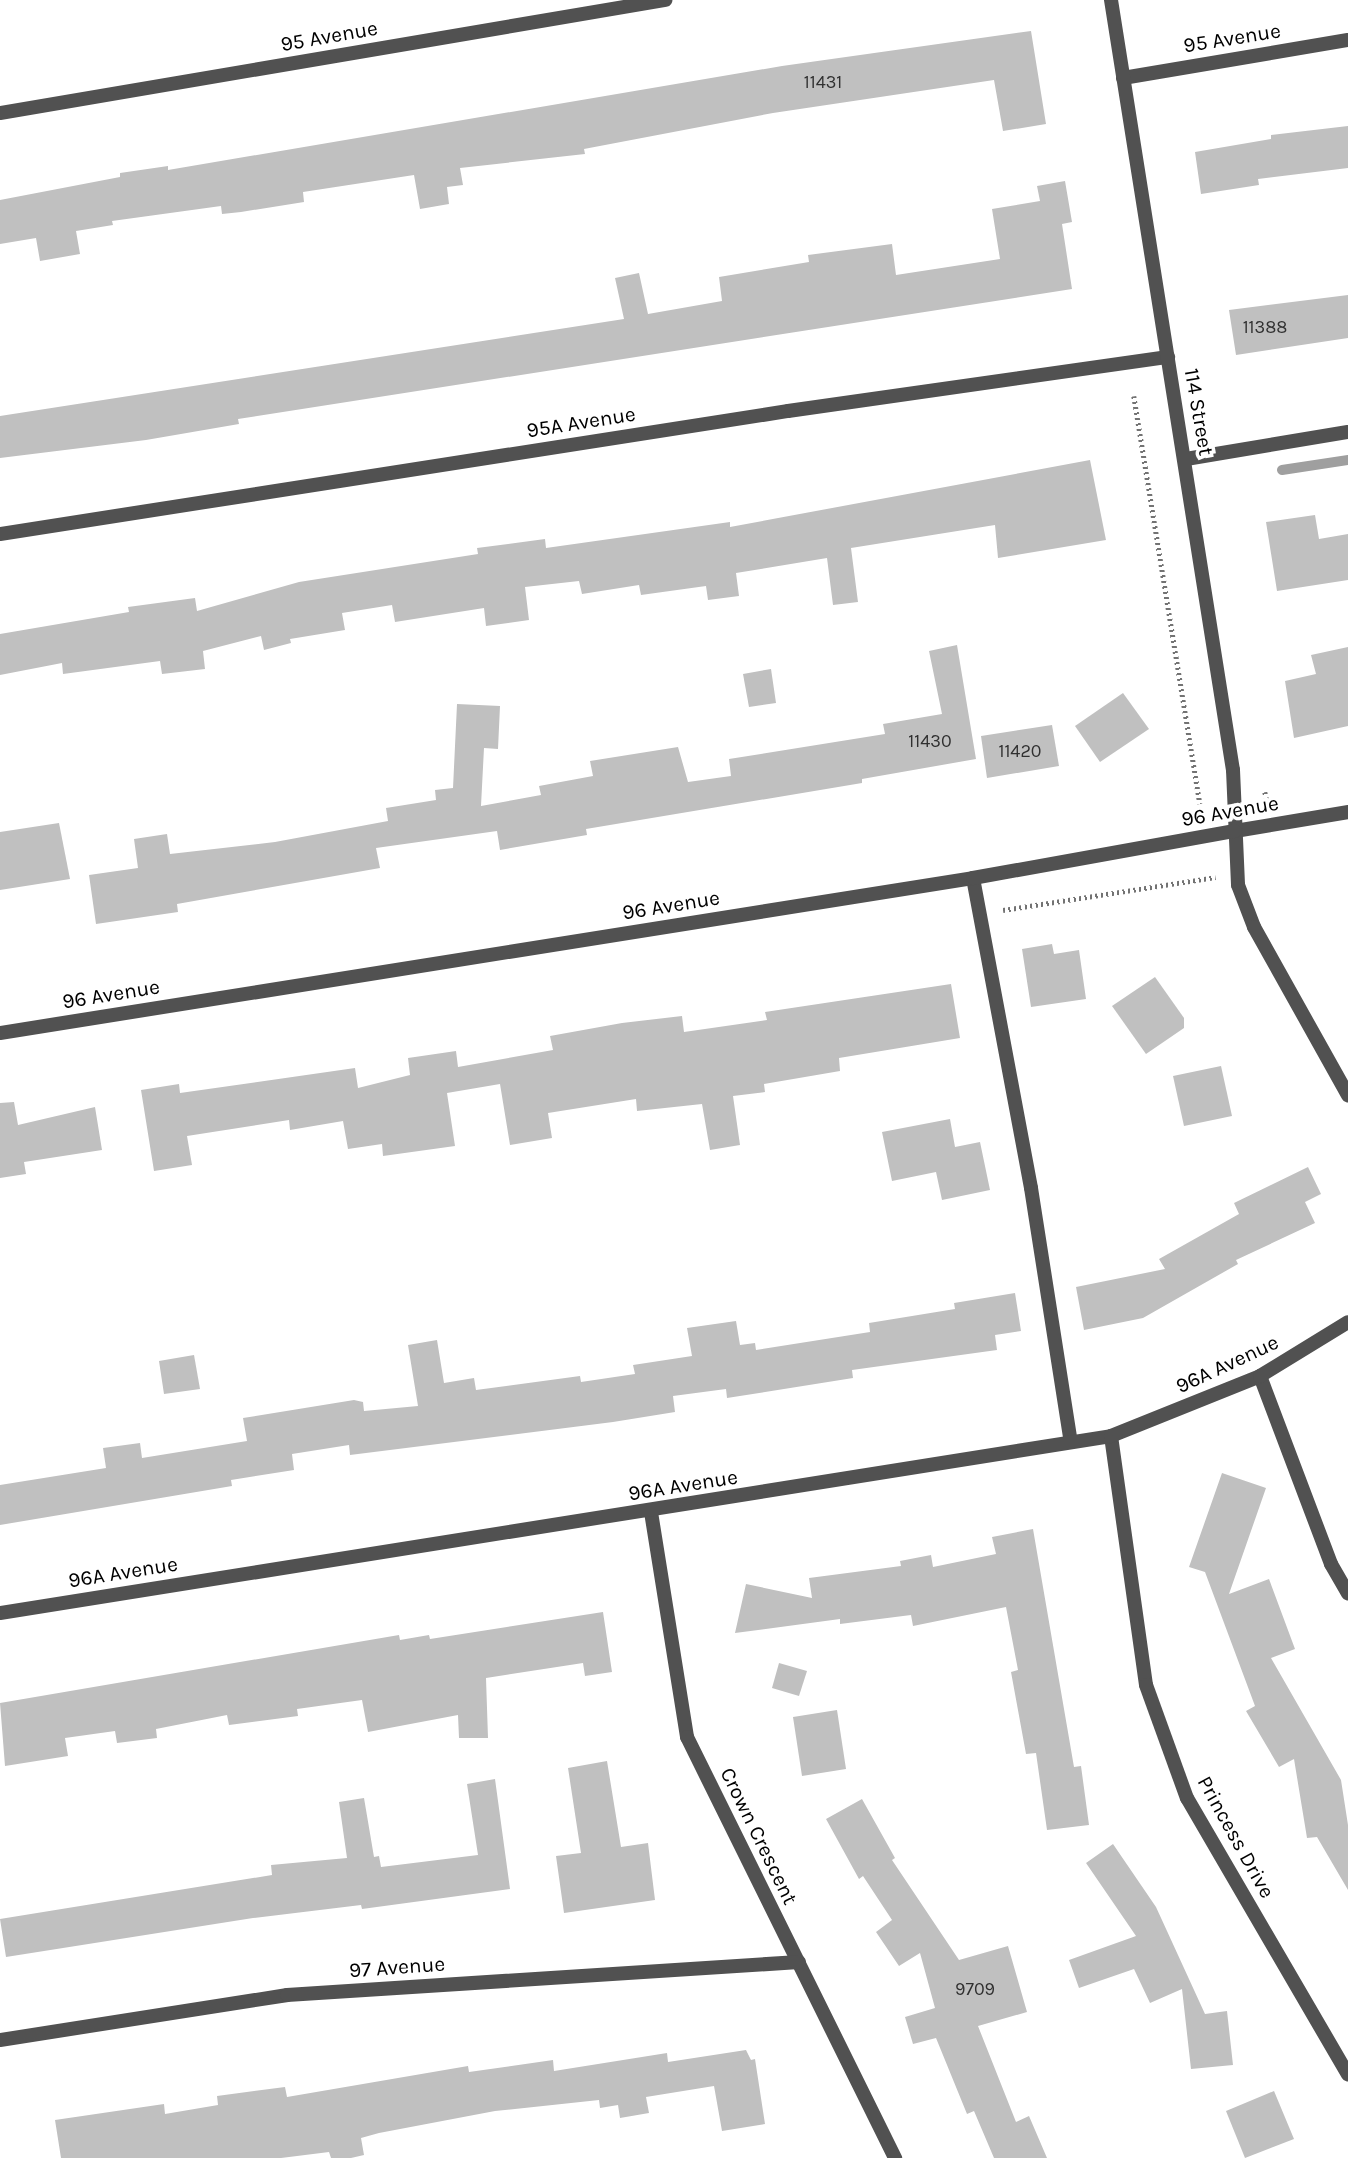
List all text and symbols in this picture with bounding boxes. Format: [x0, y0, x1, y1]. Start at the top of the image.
street label: 95 Avenue [278, 15, 380, 57]
street label: 95 Avenue [1182, 18, 1282, 58]
house number: 11431 [804, 71, 842, 93]
house number: 11388 [1243, 316, 1287, 338]
street label: 114 Street [1179, 366, 1219, 458]
street label: 95A Avenue [525, 401, 637, 443]
house number: 11430 [908, 730, 952, 752]
house number: 11420 [998, 740, 1042, 762]
street label: 96 Avenue [1179, 790, 1281, 832]
street label: 96 Avenue [620, 885, 722, 925]
street label: 96 Avenue [60, 974, 162, 1014]
street label: 96A Avenue [1172, 1329, 1282, 1399]
street label: 96A Avenue [627, 1464, 739, 1506]
street label: 96A Avenue [67, 1551, 179, 1593]
street label: Crown Crescent [715, 1763, 803, 1909]
street label: Princess Drive [1192, 1771, 1280, 1903]
street label: 97 Avenue [348, 1951, 446, 1983]
house number: 9709 [955, 1978, 995, 2000]

